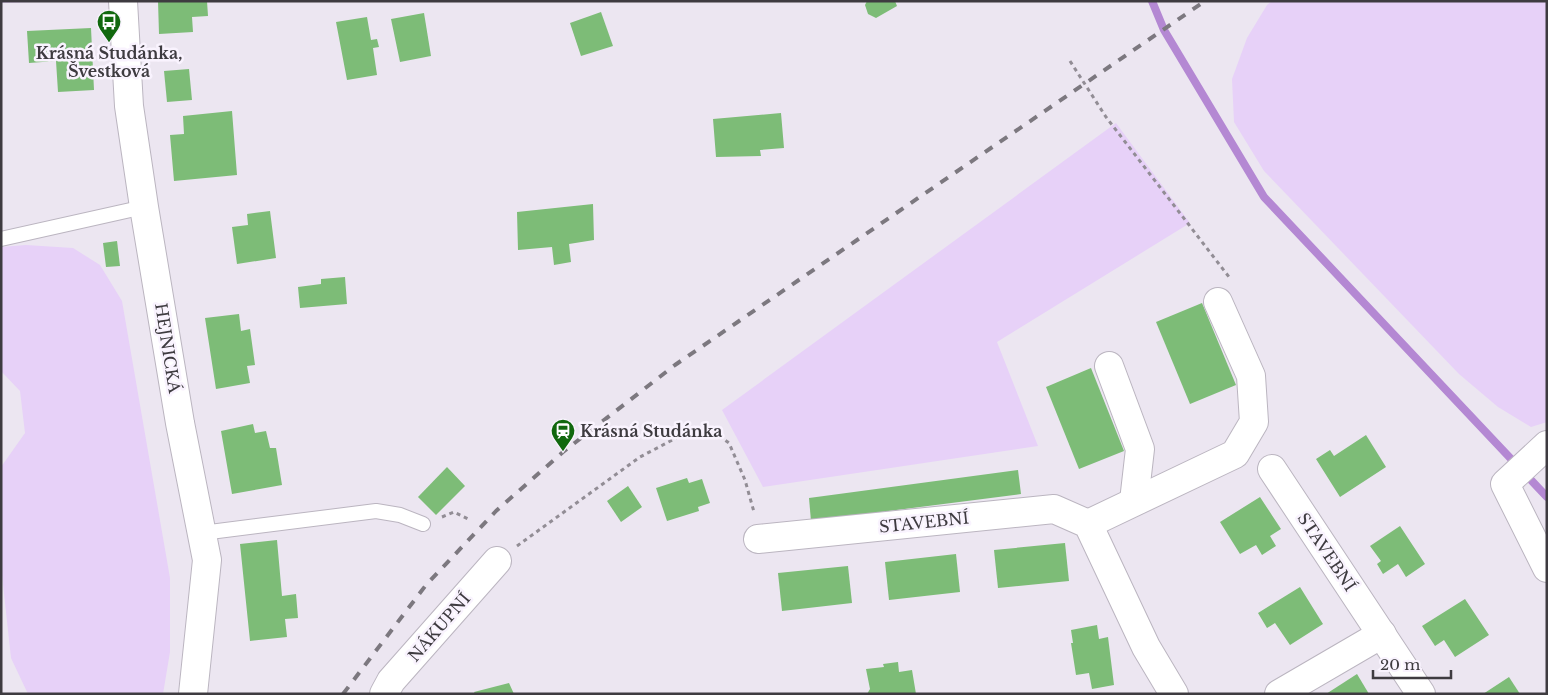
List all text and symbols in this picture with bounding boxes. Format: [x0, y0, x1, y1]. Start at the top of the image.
bus stop icon: Krásná Studánka, Švestková [96, 9, 122, 43]
place label: Krásná Studánka, Švestková [36, 43, 182, 81]
street label: HEJNICKÁ [151, 301, 185, 395]
station icon: Krásná Studánka [550, 418, 576, 452]
place label: Krásná Studánka [580, 421, 723, 441]
street label: STAVEBNÍ [878, 507, 970, 537]
street label: STAVEBNÍ [1293, 509, 1361, 595]
street label: NÁKUPNÍ [404, 588, 474, 666]
scale bar [1373, 648, 1450, 680]
text: 20 m [1380, 655, 1420, 674]

